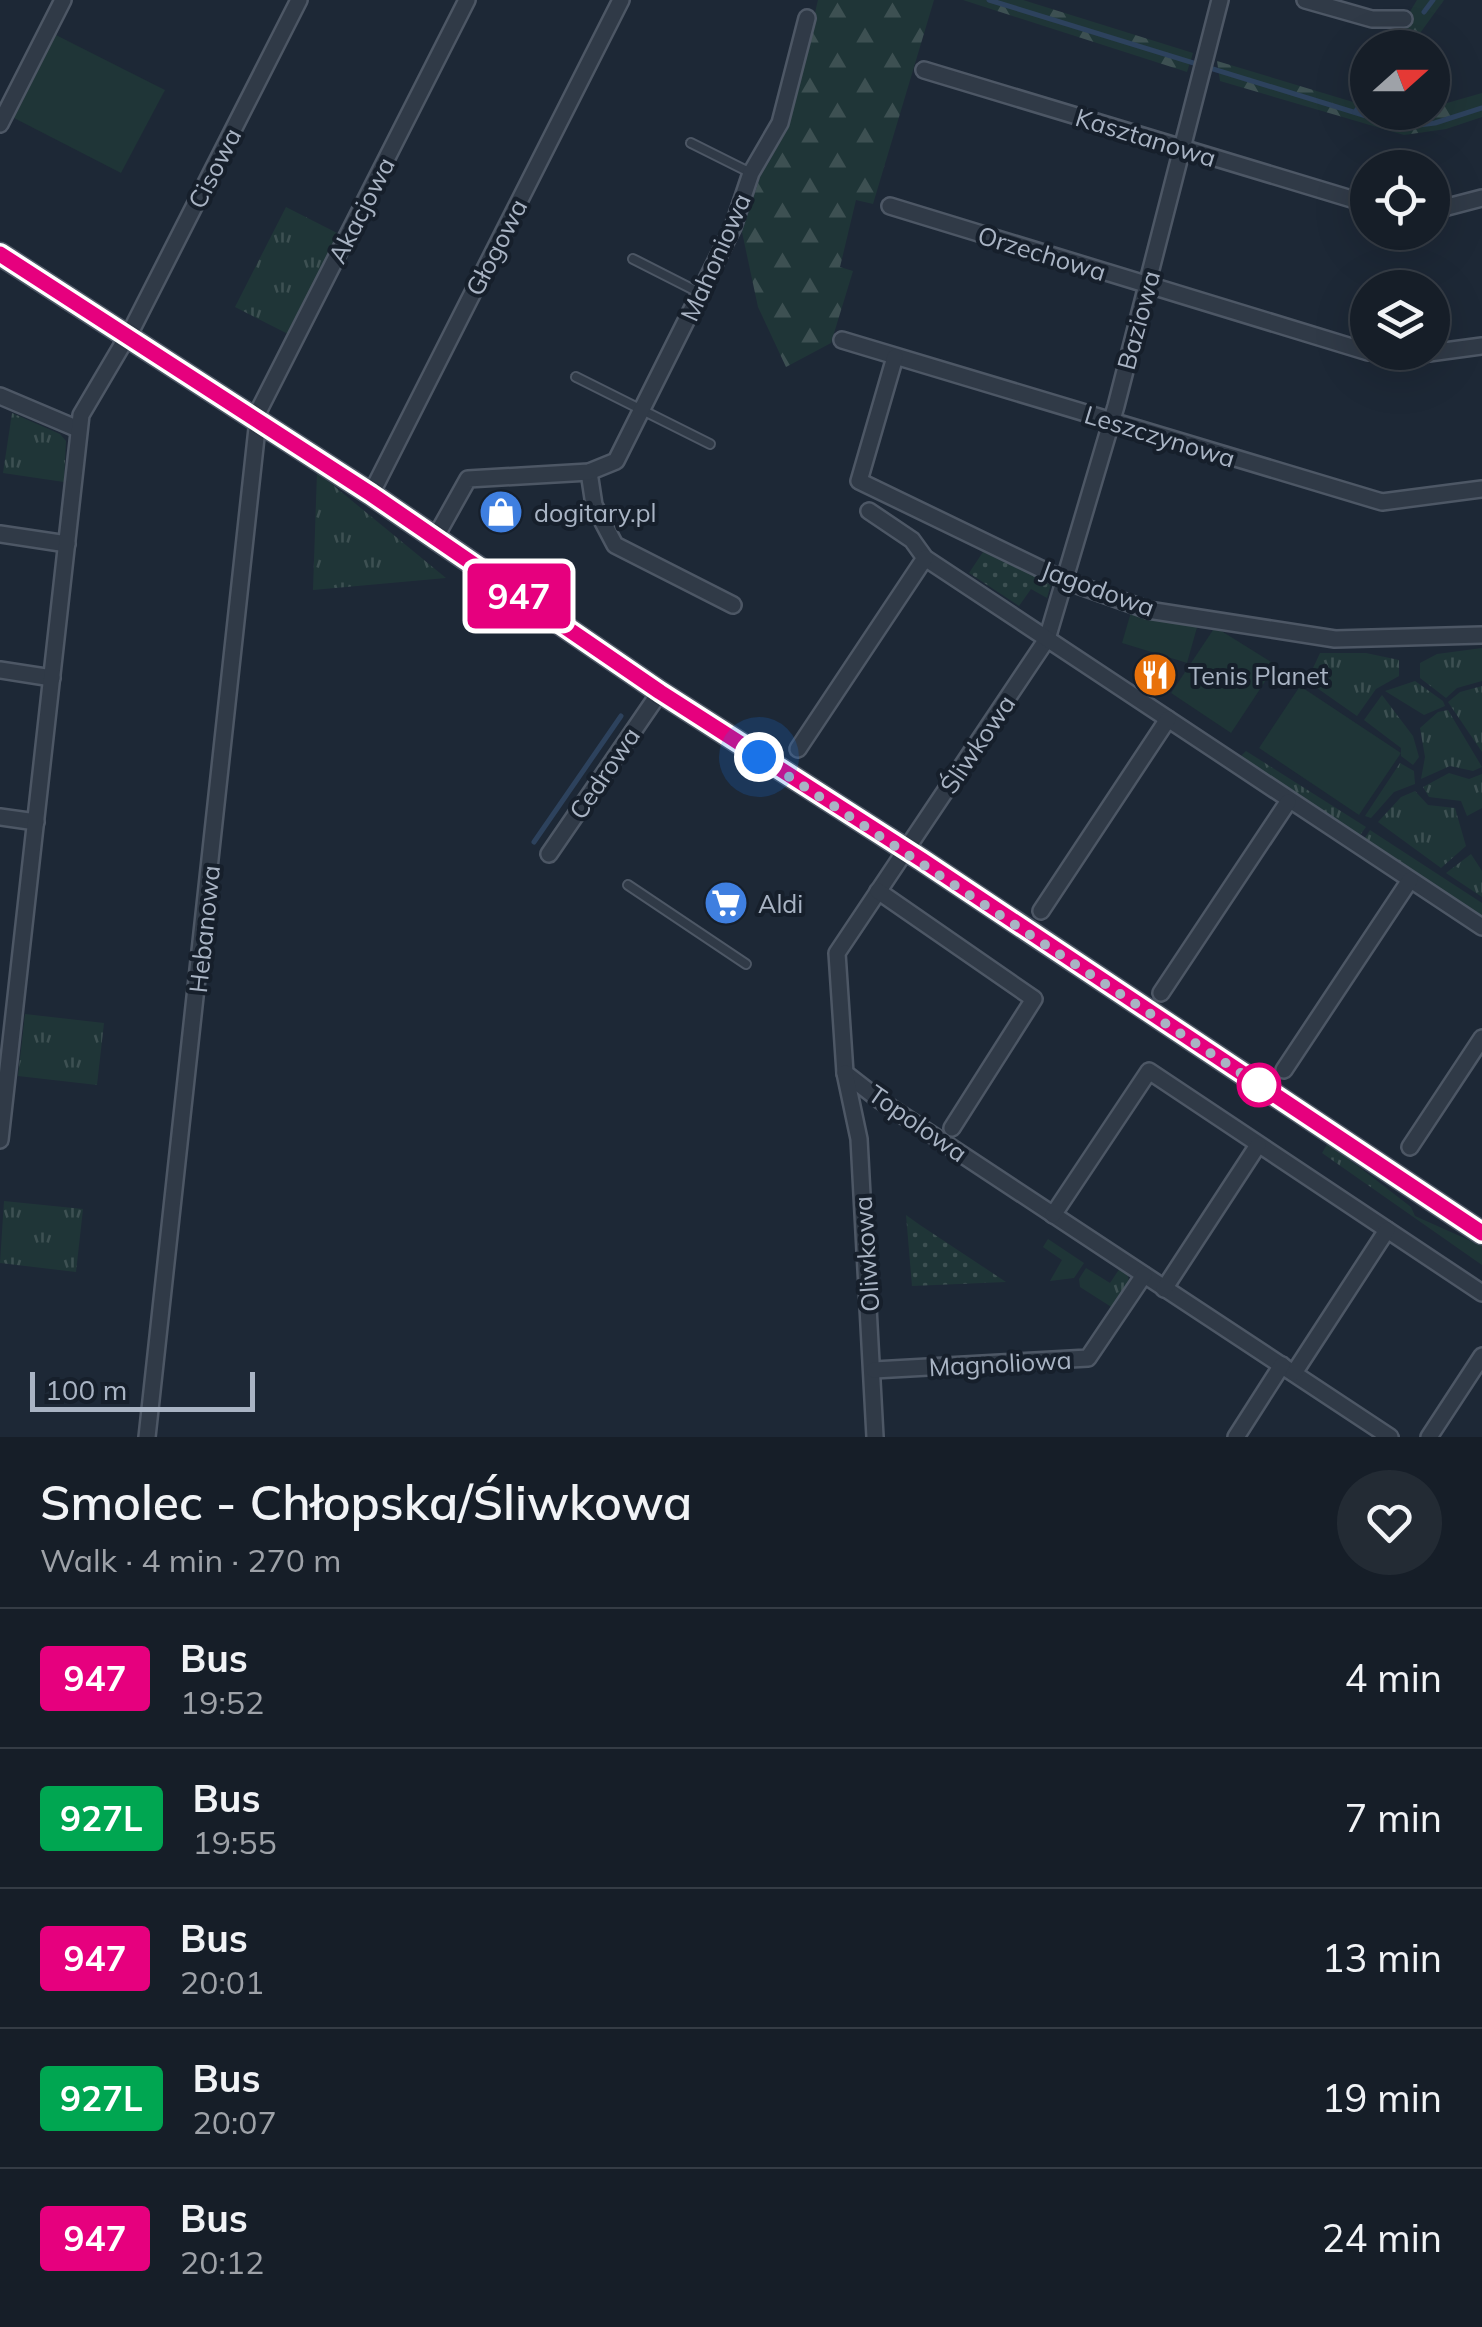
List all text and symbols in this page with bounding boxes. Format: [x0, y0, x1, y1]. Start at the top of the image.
north arrow [1350, 30, 1450, 130]
map controls [1350, 30, 1450, 370]
street label: Kasztanowa [1072, 101, 1220, 173]
street label: Cisowa [181, 123, 247, 213]
button: locate [1350, 150, 1450, 250]
street label: Akacjowa [321, 152, 401, 268]
street label: Mahoniowa [673, 188, 757, 326]
street label: Głogowa [459, 194, 533, 300]
street label: Orzechowa [974, 219, 1110, 287]
street label: Baziowa [1110, 267, 1166, 373]
button: layers [1350, 270, 1450, 370]
street label: Leszczynowa [1081, 398, 1239, 474]
shop icon: dogitary.pl [478, 489, 524, 535]
place label: dogitary.pl [534, 497, 657, 528]
street label: Jagodowa [1037, 553, 1159, 623]
line badge: 947 [462, 564, 576, 628]
text: 947 [487, 574, 551, 618]
restaurant icon: Tenis Planet [1132, 652, 1178, 698]
place label: Tenis Planet [1188, 660, 1329, 691]
street label: Śliwkowa [933, 689, 1021, 799]
street label: Cedrowa [562, 721, 646, 825]
your location [734, 732, 784, 782]
street label: Hebanowa [182, 864, 226, 994]
supermarket icon: Aldi [703, 880, 749, 926]
place label: Aldi [758, 888, 803, 919]
unlabelled marker [1238, 1064, 1280, 1106]
street label: Topolowa [863, 1078, 973, 1168]
street label: Oliwkowa [846, 1195, 886, 1313]
street label: Magnoliowa [928, 1344, 1072, 1382]
scale bar [30, 1367, 255, 1412]
text: 100 m [45, 1372, 127, 1407]
button: heart [1337, 1470, 1442, 1575]
text: Smolec - Chłopska/Śliwkowa [40, 1472, 692, 1532]
text: Walk · 4 min · 270 m [40, 1540, 341, 1580]
text: Bus [180, 1634, 248, 1682]
text: 4 min [1345, 1654, 1442, 1702]
text: 947 [63, 1656, 127, 1700]
text: 19:52 [180, 1682, 264, 1722]
text: Bus [193, 1774, 261, 1822]
text: 7 min [1345, 1794, 1442, 1842]
text: 927L [60, 1796, 143, 1840]
text: 19:55 [193, 1822, 277, 1862]
text: Bus [180, 1914, 248, 1962]
text: 13 min [1322, 1934, 1442, 1982]
text: 947 [63, 1936, 127, 1980]
text: 20:01 [180, 1962, 264, 2002]
text: Bus [193, 2054, 261, 2102]
text: 19 min [1322, 2074, 1442, 2122]
text: 927L [60, 2076, 143, 2120]
text: 20:07 [193, 2102, 277, 2142]
text: Bus [180, 2194, 248, 2242]
text: 24 min [1322, 2214, 1442, 2262]
text: 947 [63, 2216, 127, 2260]
text: 20:12 [180, 2242, 264, 2282]

